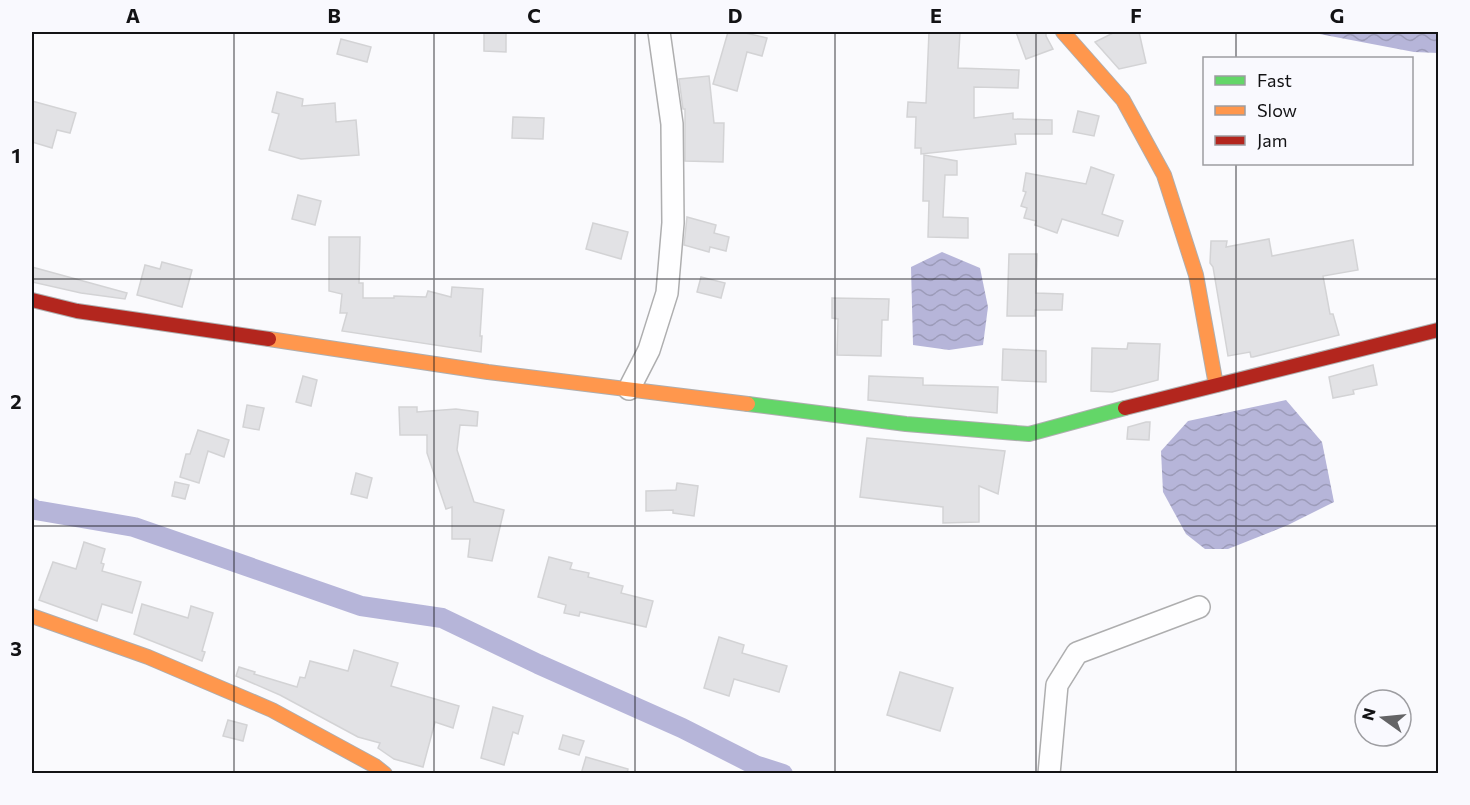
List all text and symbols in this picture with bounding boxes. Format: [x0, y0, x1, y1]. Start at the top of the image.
text: A [126, 3, 140, 27]
text: B [327, 3, 341, 27]
text: C [527, 3, 541, 27]
text: D [728, 3, 742, 27]
text: E [930, 3, 942, 27]
text: F [1130, 3, 1142, 27]
text: G [1330, 3, 1344, 27]
legend [1203, 57, 1413, 165]
text: Fast [1257, 69, 1292, 91]
text: Slow [1257, 99, 1297, 121]
text: Jam [1257, 129, 1287, 151]
text: 1 [11, 143, 21, 167]
text: 2 [10, 389, 22, 413]
text: 3 [10, 636, 22, 660]
north arrow [1353, 688, 1413, 748]
text: N [1357, 706, 1379, 722]

